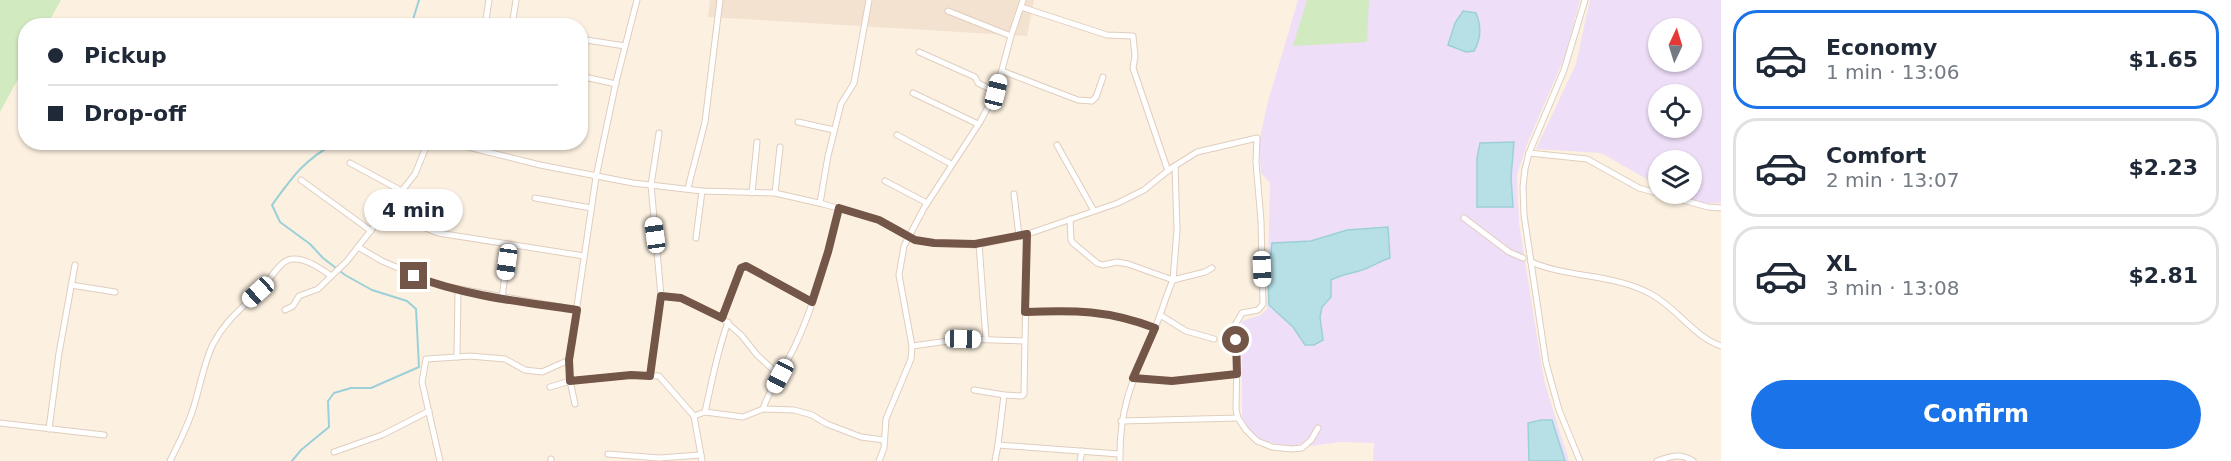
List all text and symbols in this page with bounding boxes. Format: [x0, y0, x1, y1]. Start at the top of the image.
north arrow [1648, 18, 1702, 72]
map controls [1648, 18, 1702, 204]
icon: car [1754, 33, 1808, 87]
text: Economy [1826, 35, 1937, 60]
text: Pickup [84, 43, 167, 68]
text: $1.65 [2128, 47, 2198, 72]
text: 1 min · 13:06 [1826, 60, 1960, 84]
car [983, 72, 1009, 112]
button: locate [1648, 84, 1702, 138]
text: Drop-off [84, 101, 186, 126]
icon: car [1754, 141, 1808, 195]
text: Comfort [1826, 143, 1926, 168]
button: layers [1648, 150, 1702, 204]
text: $2.23 [2128, 155, 2198, 180]
text: 2 min · 13:07 [1826, 168, 1960, 192]
callout: 4 min [364, 189, 464, 231]
text: 4 min [382, 198, 445, 222]
car [644, 216, 666, 254]
car [496, 243, 518, 281]
icon: car [1754, 249, 1808, 303]
car [1252, 251, 1272, 287]
text: XL [1826, 251, 1857, 276]
route end [400, 262, 427, 289]
text: $2.81 [2128, 263, 2198, 288]
car [239, 273, 277, 311]
text: 3 min · 13:08 [1826, 276, 1960, 300]
route start [1222, 326, 1249, 353]
car [945, 330, 981, 348]
car [764, 356, 796, 396]
button: Confirm [1751, 380, 2201, 449]

